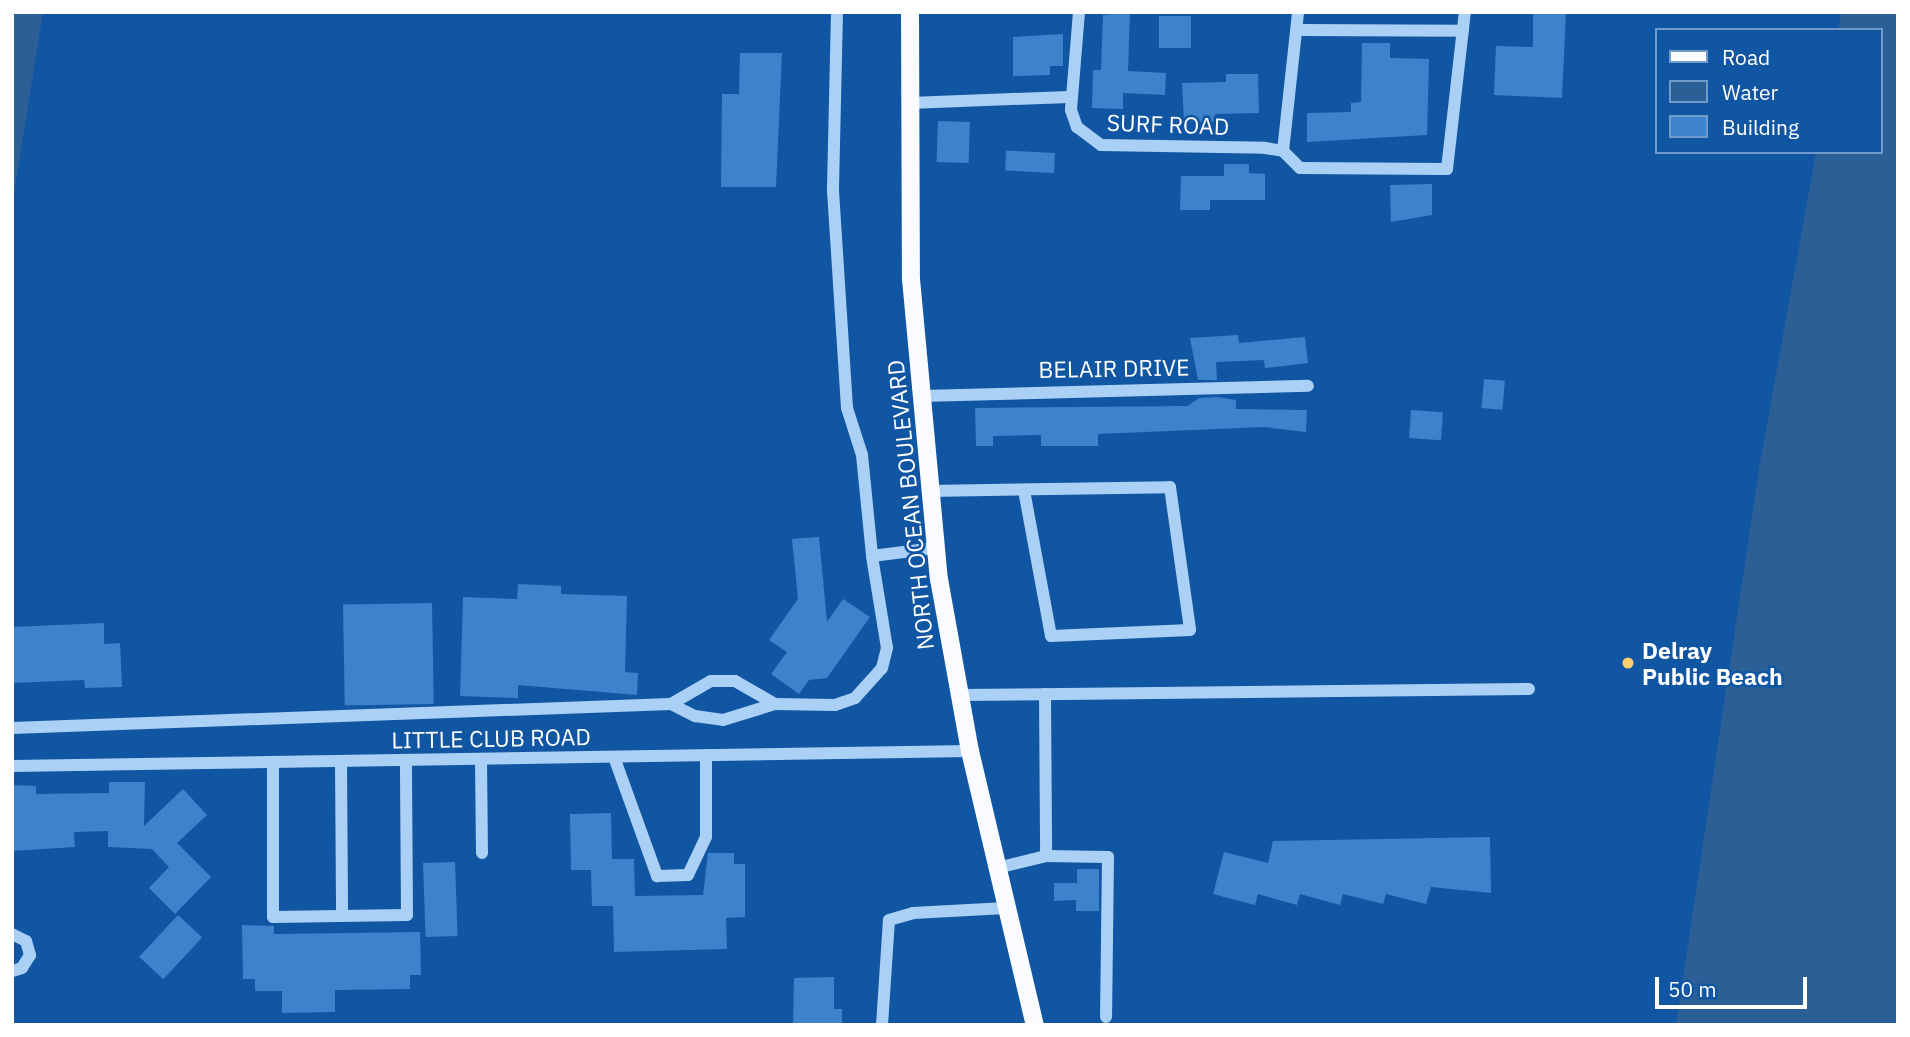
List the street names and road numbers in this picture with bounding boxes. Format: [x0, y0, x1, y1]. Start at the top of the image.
street label: SURF ROAD [1106, 108, 1230, 140]
street label: BELAIR DRIVE [1038, 353, 1190, 383]
street label: NORTH OCEAN BOULEVARD [881, 359, 939, 651]
street label: LITTLE CLUB ROAD [391, 722, 591, 754]

